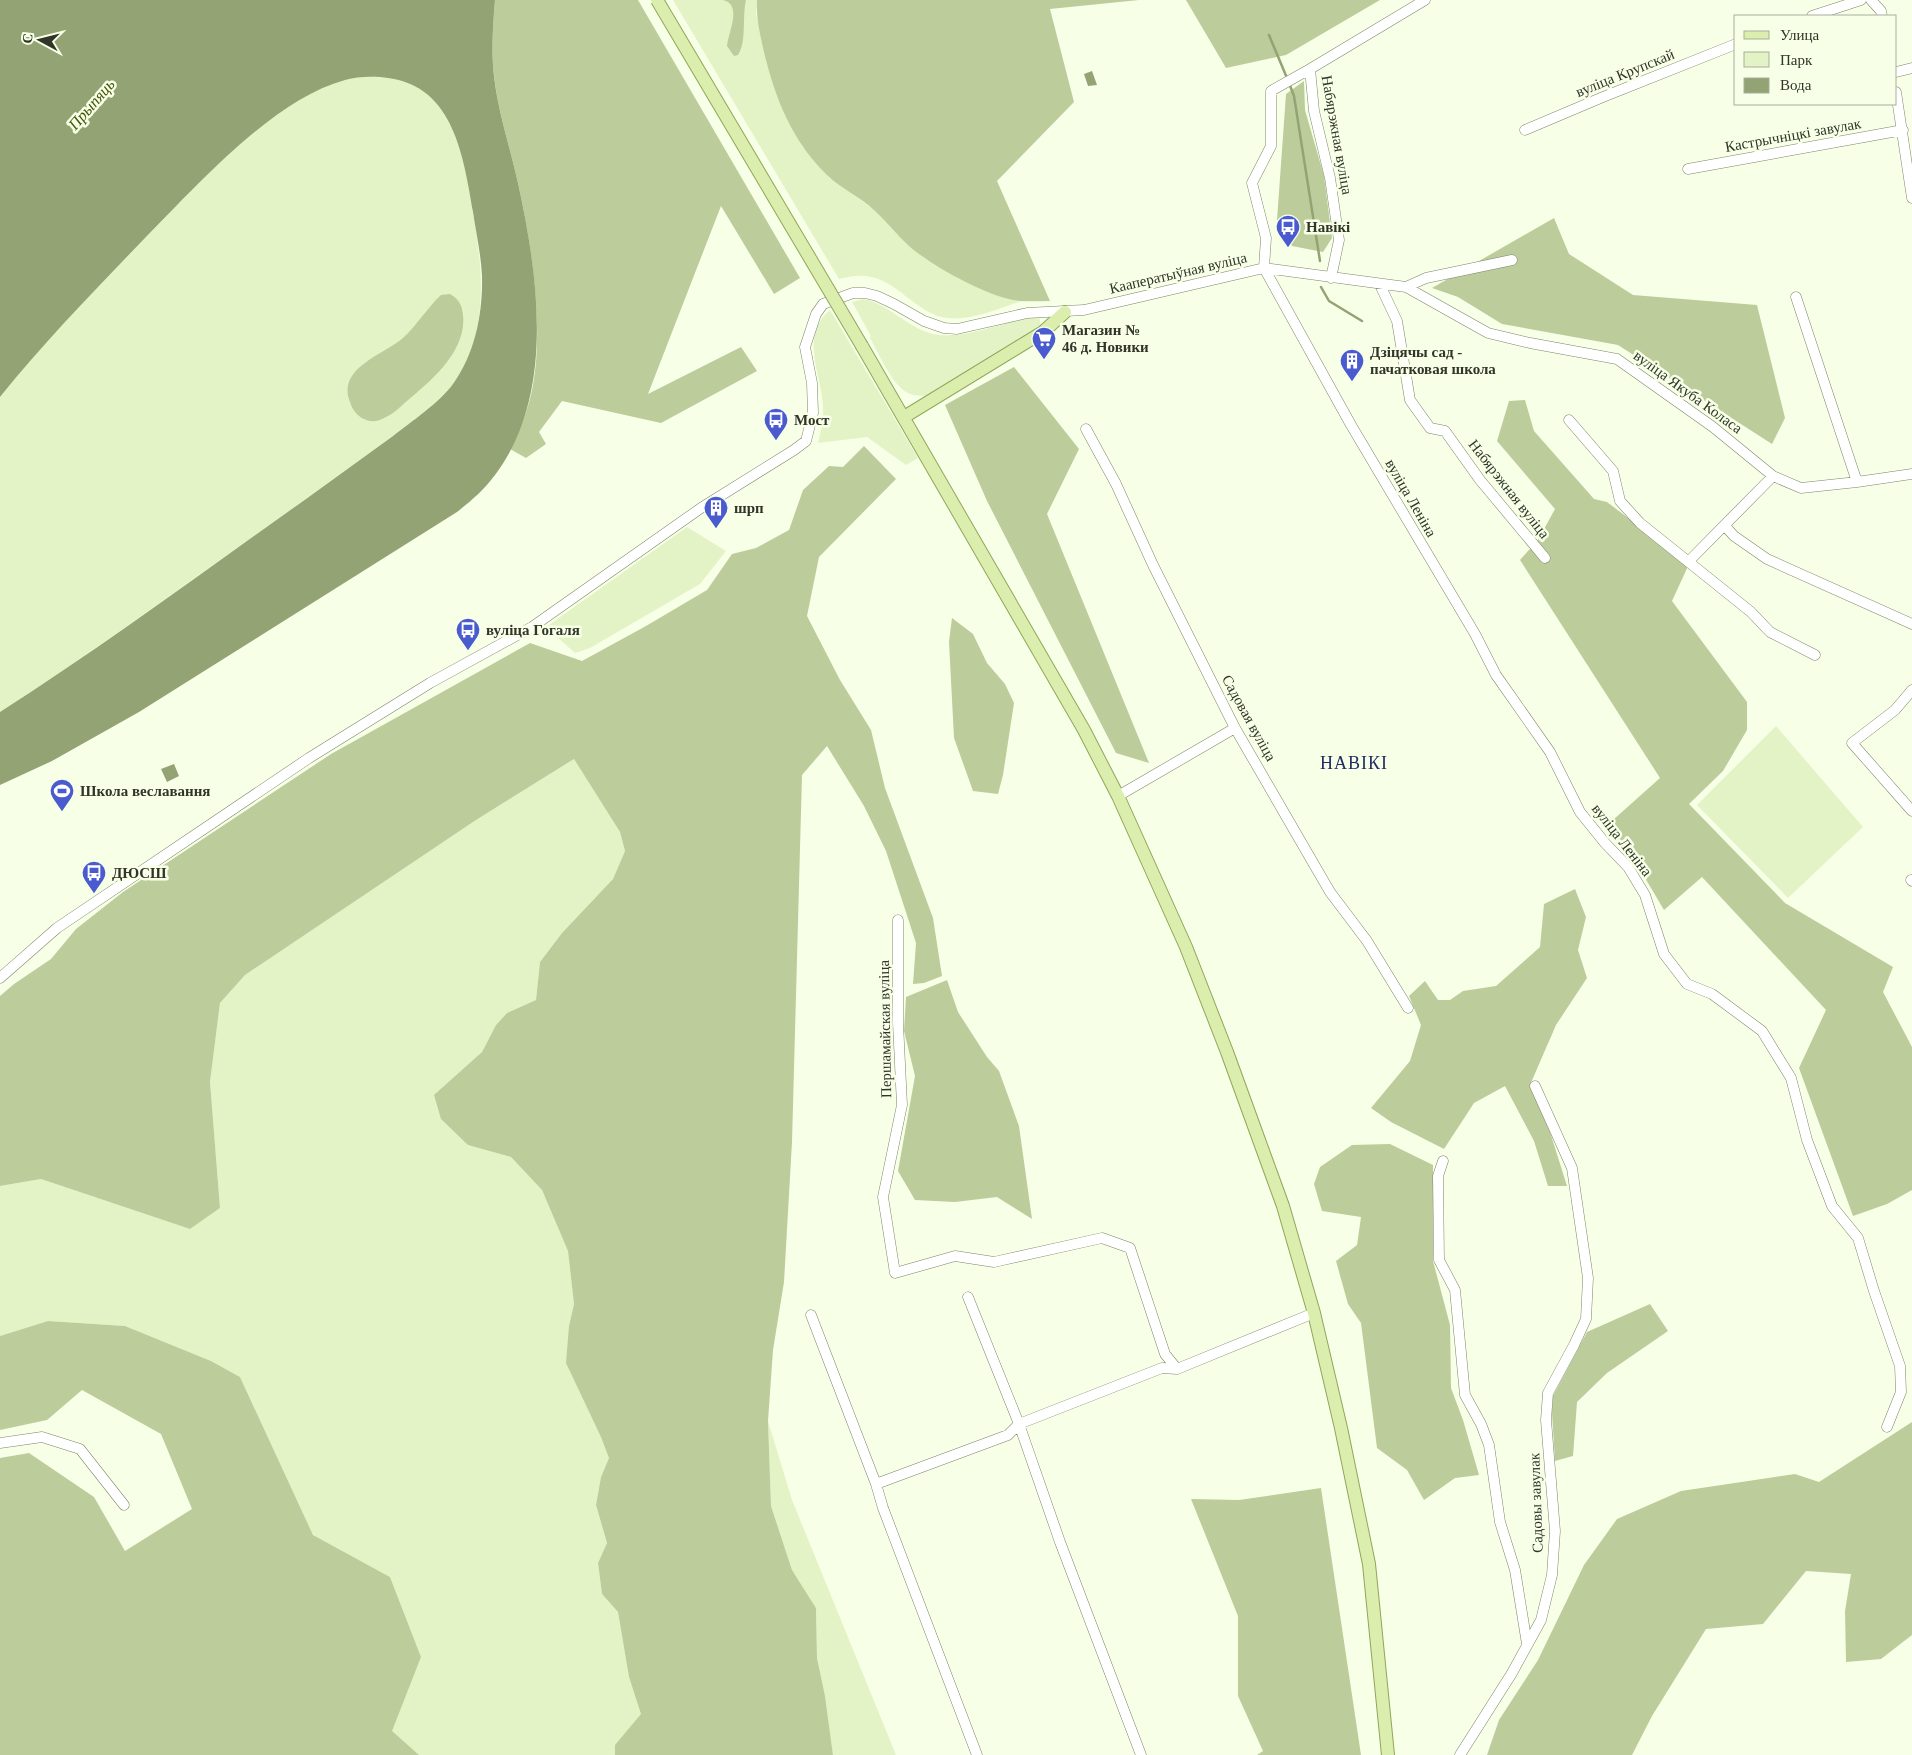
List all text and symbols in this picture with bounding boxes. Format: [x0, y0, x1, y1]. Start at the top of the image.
north arrow [15, 15, 65, 65]
legend [1734, 15, 1897, 105]
text: Улица [1780, 27, 1819, 43]
text: С [20, 33, 36, 44]
street label: вуліца Крупскай [1573, 46, 1677, 100]
text: Парк [1780, 52, 1813, 68]
street label: Набярэжная вуліца [1319, 74, 1355, 196]
water label: Прыпяць [64, 76, 119, 134]
text: Вода [1780, 77, 1812, 93]
street label: Кастрычніцкі завулак [1724, 115, 1863, 155]
bus stop icon: Навікі [1275, 214, 1301, 248]
place label: Навікі [1306, 219, 1350, 235]
street label: Кааператыўная вуліца [1108, 249, 1249, 297]
place label: Магазин № 46 д. Новики [1062, 322, 1149, 355]
supermarket icon: Магазин № 46 д. Новики [1031, 326, 1057, 360]
place label: Дзіцячы сад - пачатковая школа [1370, 344, 1496, 377]
street label: вуліца Якуба Коласа [1631, 347, 1746, 437]
building icon: Дзіцячы сад - пачатковая школа [1339, 348, 1365, 382]
bus stop icon: Мост [763, 407, 789, 441]
place label: Мост [794, 412, 830, 428]
street label: Набярэжная вуліца [1465, 436, 1553, 542]
street label: вуліца Леніна [1382, 456, 1440, 540]
building icon: шрп [703, 495, 729, 529]
place label: шрп [734, 500, 764, 516]
bus stop icon: вуліца Гогаля [455, 617, 481, 651]
place label: вуліца Гогаля [486, 622, 580, 638]
street label: Садовая вуліца [1219, 672, 1279, 764]
district label: НАВІКІ [1320, 753, 1388, 773]
sports icon: Школа веславання [49, 778, 75, 812]
place label: Школа веславання [80, 783, 210, 799]
street label: вуліца Леніна [1589, 801, 1655, 880]
bus stop icon: ДЮСШ [81, 860, 107, 894]
place label: ДЮСШ [112, 865, 167, 881]
street label: Першамайская вуліца [876, 960, 894, 1098]
street label: Садовы завулак [1526, 1452, 1546, 1553]

